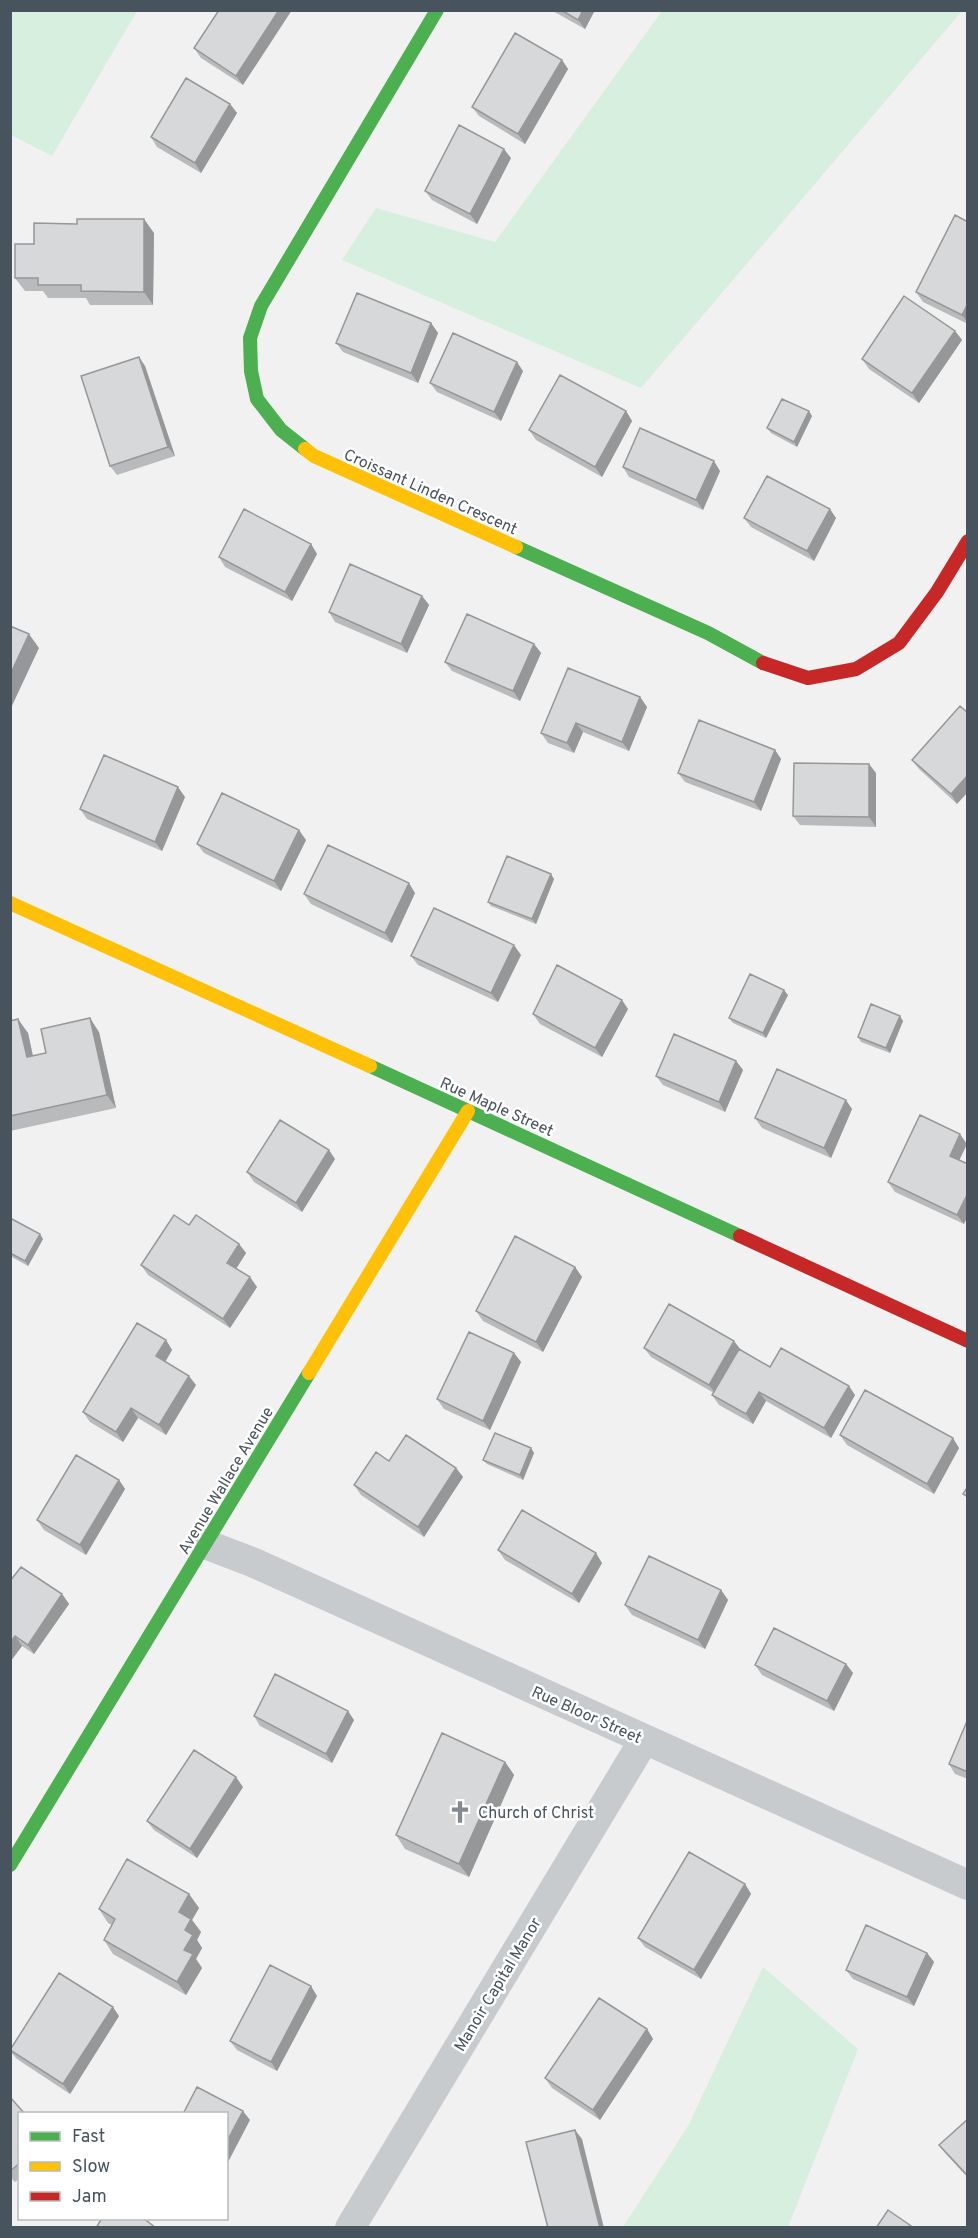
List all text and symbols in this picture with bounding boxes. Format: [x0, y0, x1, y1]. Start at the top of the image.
street label: Croissant Linden Crescent [340, 446, 520, 540]
street label: Rue Maple Street [436, 1074, 556, 1142]
street label: Avenue Wallace Avenue [175, 1404, 279, 1559]
street label: Rue Bloor Street [528, 1683, 644, 1749]
church icon: Church of Christ [447, 1799, 473, 1825]
place label: Church of Christ [478, 1804, 594, 1824]
street label: Manoir Capital Manor [451, 1914, 547, 2056]
legend [18, 2112, 228, 2220]
text: Fast [72, 2126, 105, 2149]
text: Slow [72, 2156, 110, 2179]
text: Jam [72, 2186, 107, 2209]

